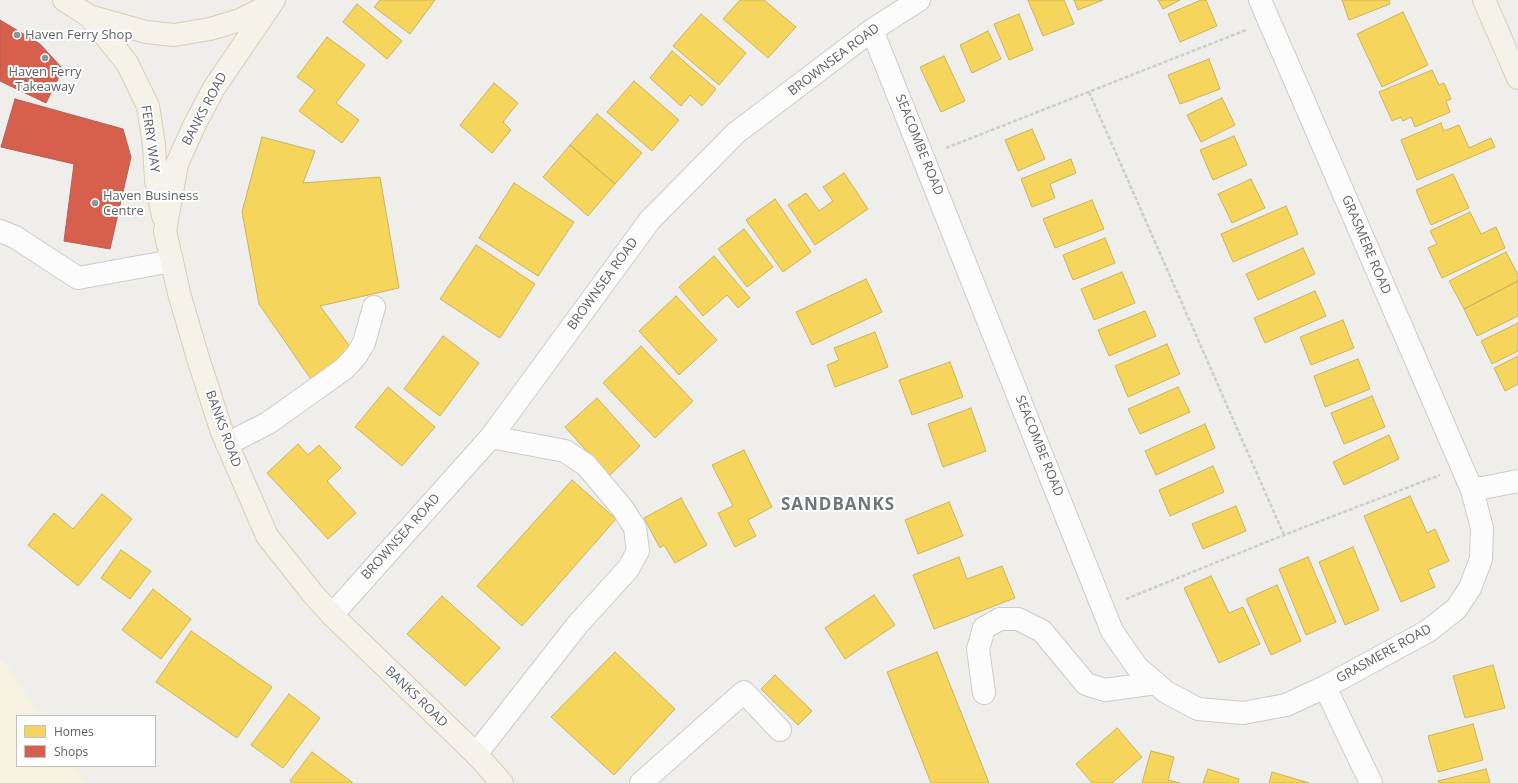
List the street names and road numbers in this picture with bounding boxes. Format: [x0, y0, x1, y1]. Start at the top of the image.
street label: BROWNSEA ROAD [785, 21, 883, 99]
street label: BANKS ROAD [179, 70, 231, 148]
street label: SEACOMBE ROAD [892, 92, 946, 198]
street label: FERRY WAY [138, 104, 162, 174]
street label: GRASMERE ROAD [1338, 193, 1394, 297]
street label: BROWNSEA ROAD [564, 235, 642, 333]
street label: BANKS ROAD [202, 388, 244, 470]
street label: SEACOMBE ROAD [1012, 393, 1066, 499]
street label: BROWNSEA ROAD [358, 491, 444, 583]
street label: GRASMERE ROAD [1334, 621, 1434, 687]
street label: BANKS ROAD [382, 663, 450, 731]

